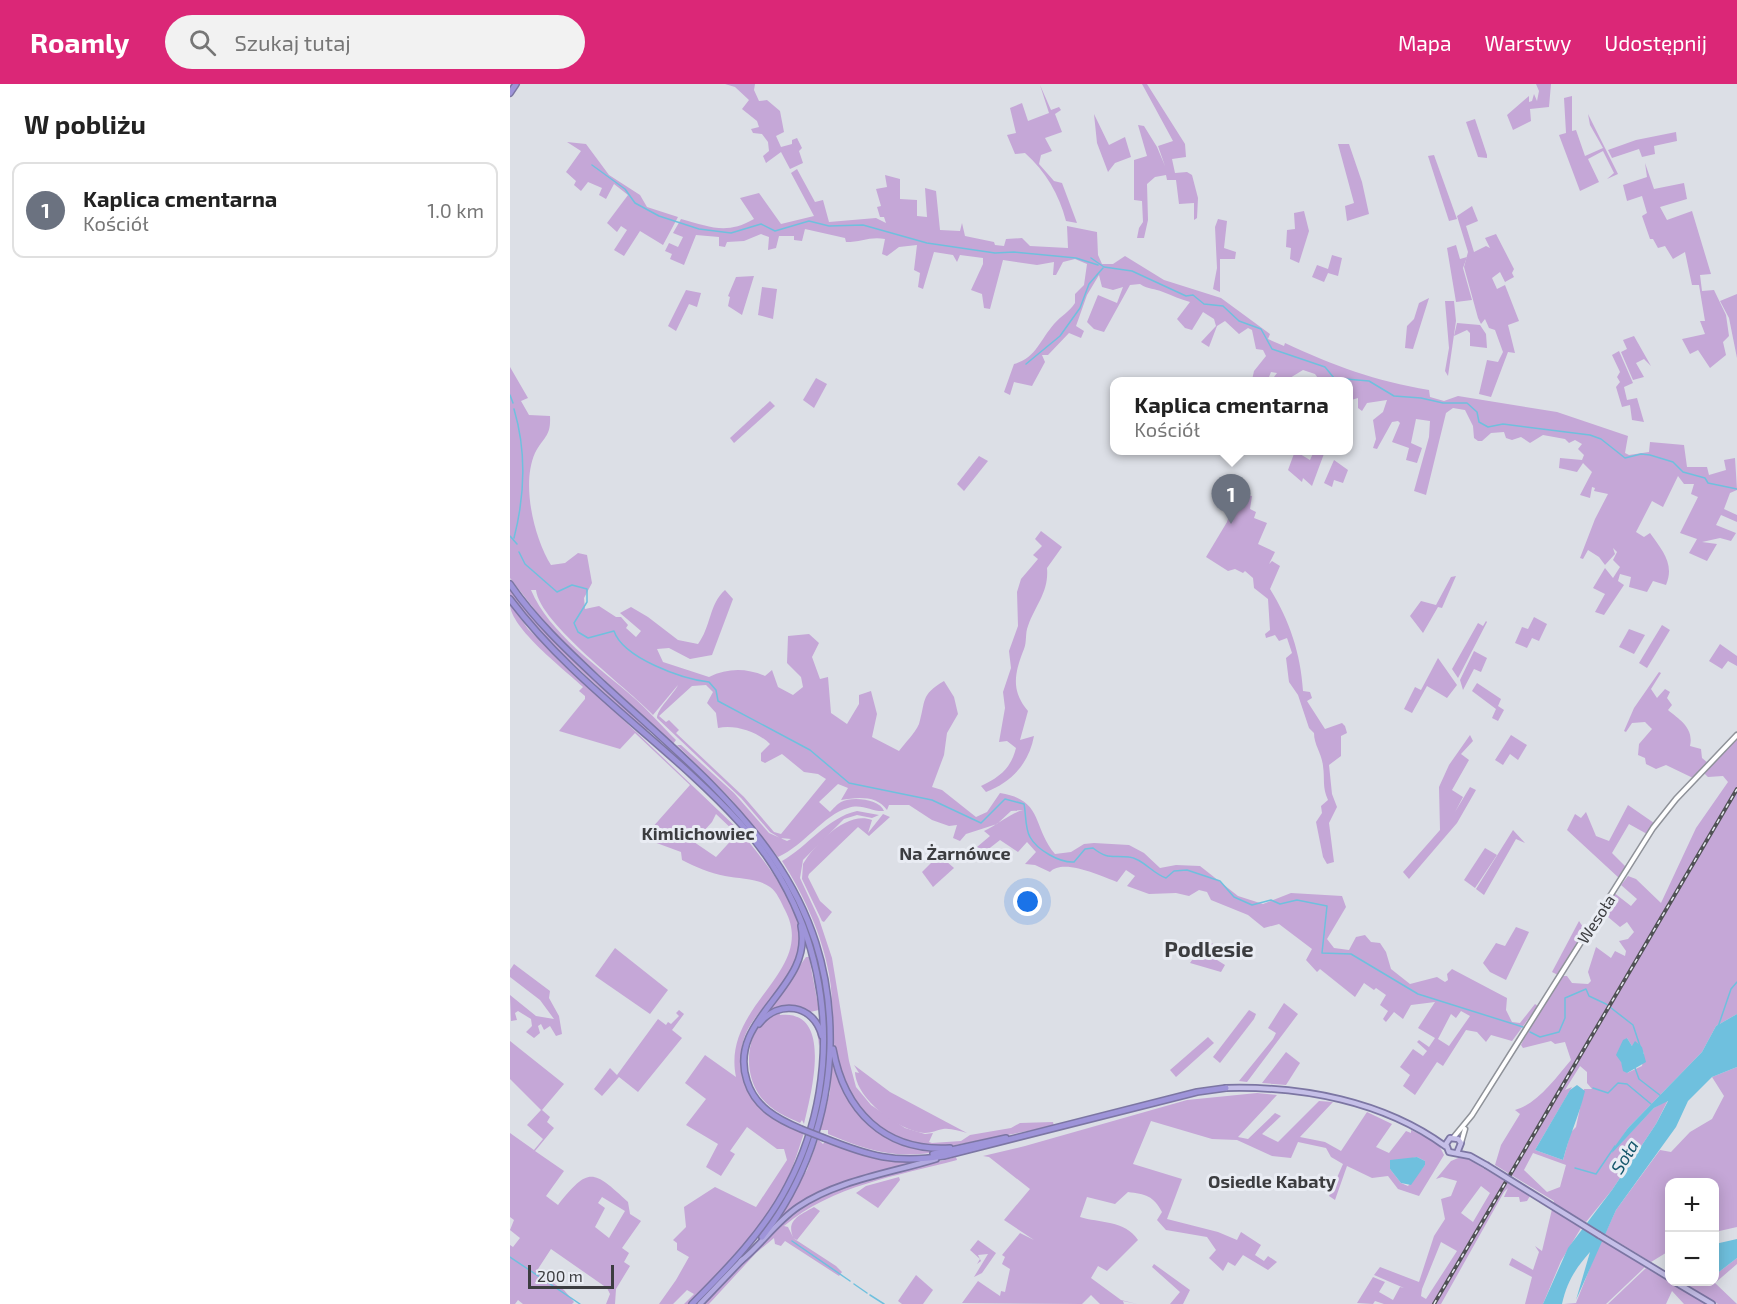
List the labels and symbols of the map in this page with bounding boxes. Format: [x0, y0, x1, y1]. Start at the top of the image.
pin: 1 [1212, 474, 1250, 524]
district label: Kimlichowiec [641, 822, 755, 844]
district label: Na Żarnówce [899, 842, 1011, 864]
your location [1013, 887, 1042, 916]
street label: Wesoła [1573, 891, 1618, 947]
district label: Podlesie [1164, 935, 1254, 961]
water label: Soła [1605, 1135, 1643, 1178]
district label: Osiedle Kabaty [1208, 1170, 1337, 1192]
scale bar [528, 1262, 614, 1290]

